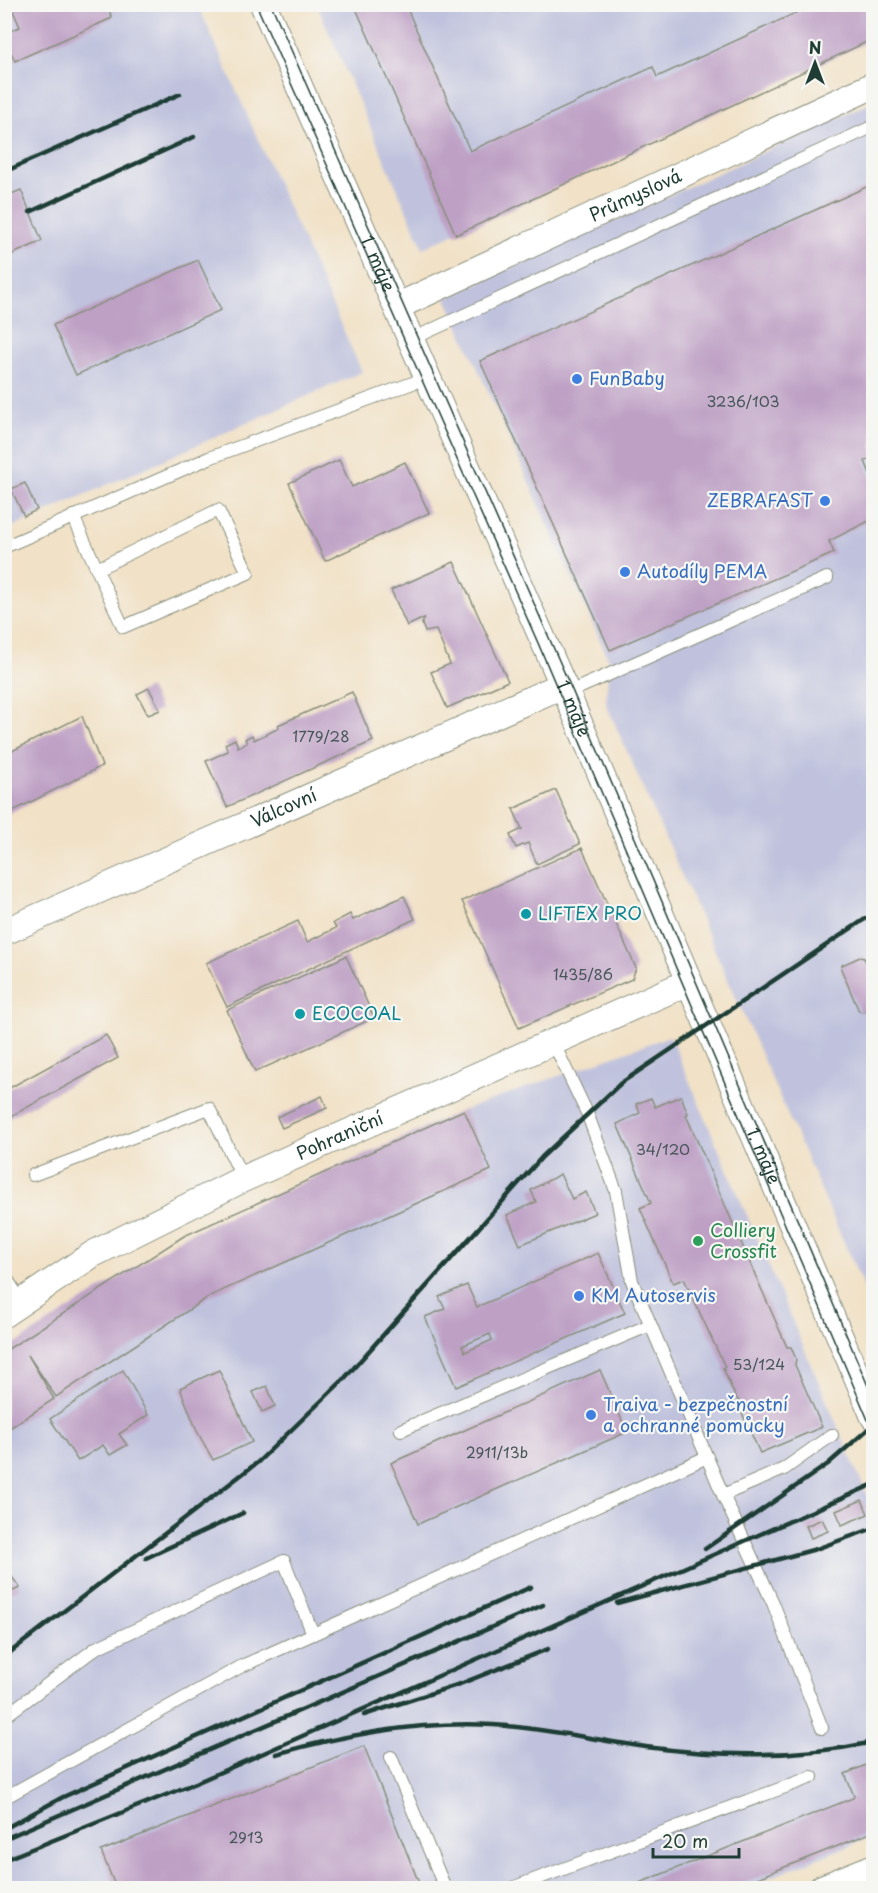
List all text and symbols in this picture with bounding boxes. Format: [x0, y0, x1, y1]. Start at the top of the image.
north arrow [785, 33, 845, 93]
text: N [809, 35, 821, 59]
street label: Průmyslová [584, 161, 686, 227]
street label: 1. máje [355, 231, 403, 296]
place label: FunBaby [589, 364, 665, 391]
marker: FunBaby [570, 372, 584, 386]
house number: 3236/103 [706, 389, 780, 412]
place label: ZEBRAFAST [707, 486, 814, 513]
marker: ZEBRAFAST [818, 494, 832, 508]
place label: Autodíly PEMA [637, 557, 767, 584]
marker: Autodíly PEMA [618, 565, 632, 579]
street label: 1. máje [551, 676, 598, 741]
house number: 1779/28 [293, 724, 349, 747]
street label: Válcovní [246, 780, 321, 833]
place label: LIFTEX PRO [538, 899, 642, 926]
marker: LIFTEX PRO [519, 907, 533, 921]
house number: 1435/86 [553, 962, 613, 985]
place label: ECOCOAL [312, 999, 401, 1026]
marker: ECOCOAL [293, 1007, 307, 1021]
street label: Pohraniční [292, 1104, 388, 1166]
street label: 1. máje [741, 1123, 788, 1188]
house number: 34/120 [636, 1137, 690, 1160]
place label: Colliery Crossfit [710, 1216, 777, 1264]
marker: Colliery Crossfit [691, 1234, 705, 1248]
place label: KM Autoservis [591, 1281, 716, 1308]
marker: KM Autoservis [572, 1289, 586, 1303]
house number: 53/124 [733, 1352, 785, 1375]
place label: Traiva - bezpečnostní a ochranné pomůcky [603, 1390, 788, 1438]
marker: Traiva - bezpečnostní a ochranné pomůcky [584, 1408, 598, 1422]
house number: 2911/13b [466, 1440, 528, 1463]
scale bar [653, 1821, 738, 1859]
house number: 2913 [228, 1825, 264, 1848]
text: 20 m [662, 1827, 708, 1854]

